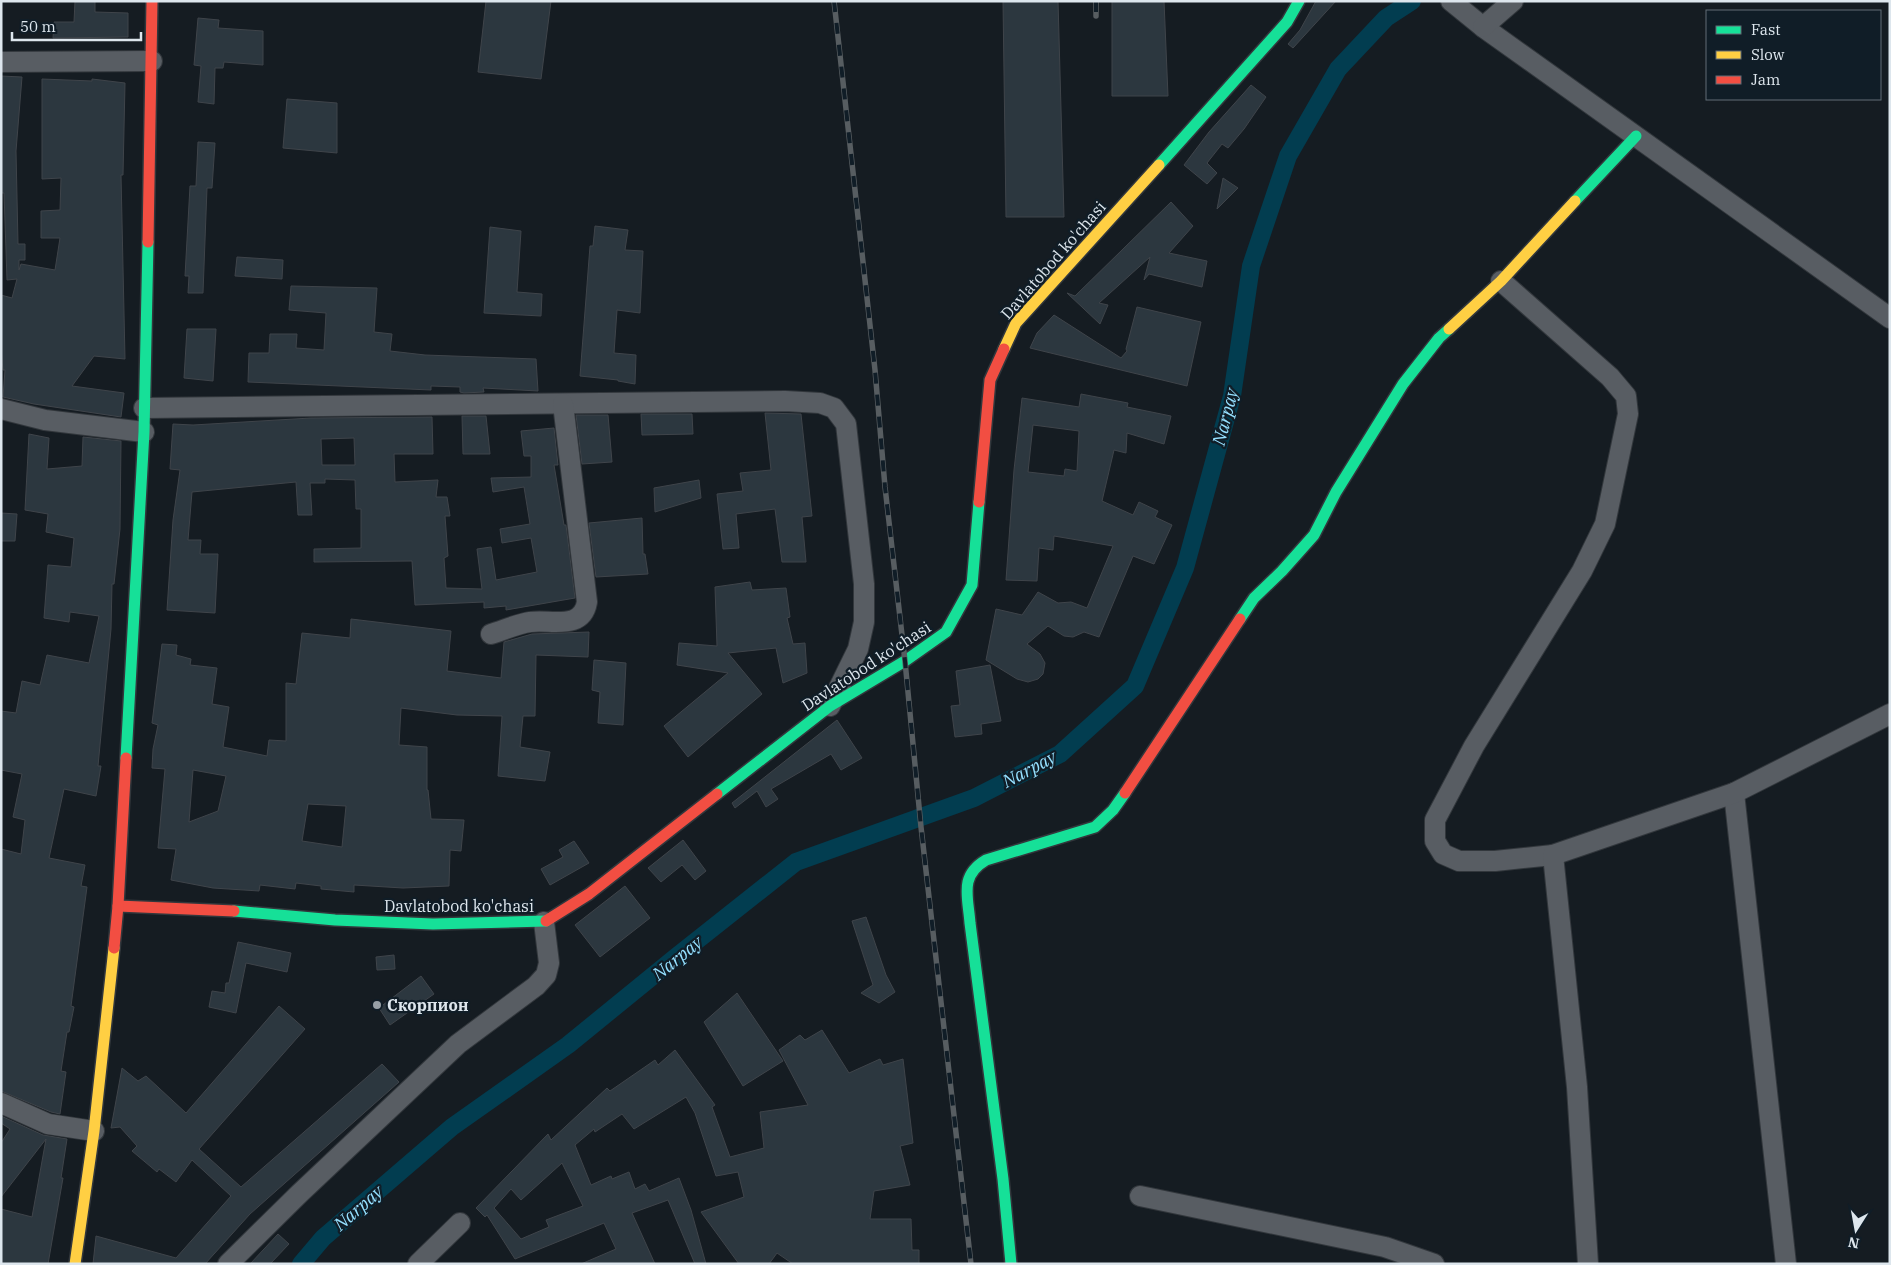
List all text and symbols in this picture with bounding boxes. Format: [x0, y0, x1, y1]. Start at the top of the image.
scale bar [12, 10, 141, 42]
legend [1706, 10, 1881, 100]
text: 50 m [20, 17, 56, 36]
text: Fast [1751, 20, 1781, 39]
text: Slow [1751, 45, 1785, 64]
text: Jam [1751, 70, 1780, 89]
street label: Davlatobod ko'chasi [996, 197, 1110, 323]
water label: Narpay [1207, 384, 1244, 449]
street label: Davlatobod ko'chasi [798, 617, 934, 715]
water label: Narpay [997, 744, 1062, 793]
street label: Davlatobod ko'chasi [384, 896, 534, 916]
water label: Narpay [647, 930, 708, 986]
place label: Скорпион [387, 995, 469, 1015]
marker: Скорпион [371, 999, 383, 1011]
water label: Narpay [328, 1179, 389, 1236]
north arrow [1831, 1205, 1881, 1255]
text: N [1846, 1233, 1861, 1253]

